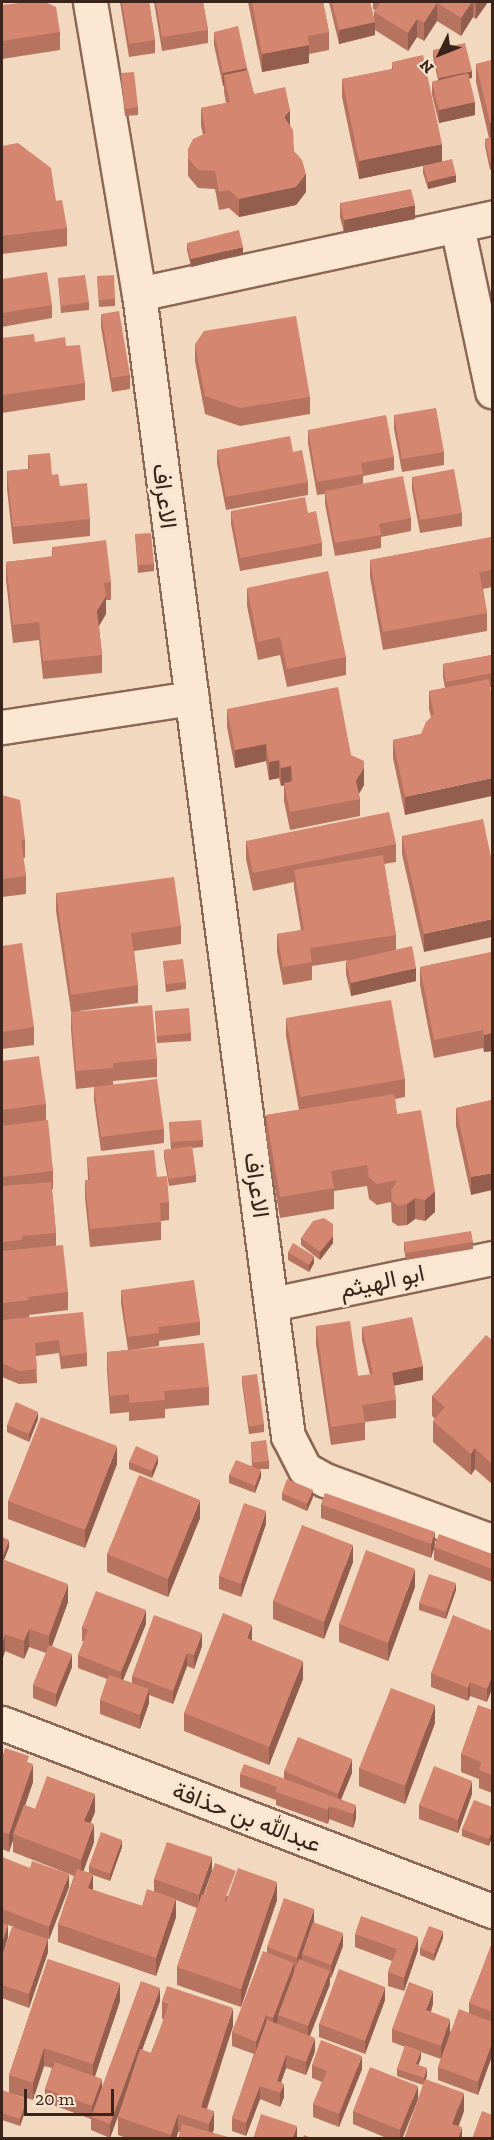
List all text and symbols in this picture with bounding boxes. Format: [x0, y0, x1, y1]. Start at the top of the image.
north arrow [410, 24, 470, 84]
text: N [415, 56, 438, 78]
street label: الاعراف [147, 462, 183, 530]
street label: الاعراف [238, 1150, 276, 1220]
street label: ابو الهيثم [337, 1258, 427, 1304]
street label: عبدالله بن حذافة [169, 1775, 325, 1859]
scale bar [27, 2077, 117, 2115]
text: 20 m [35, 2088, 74, 2110]

